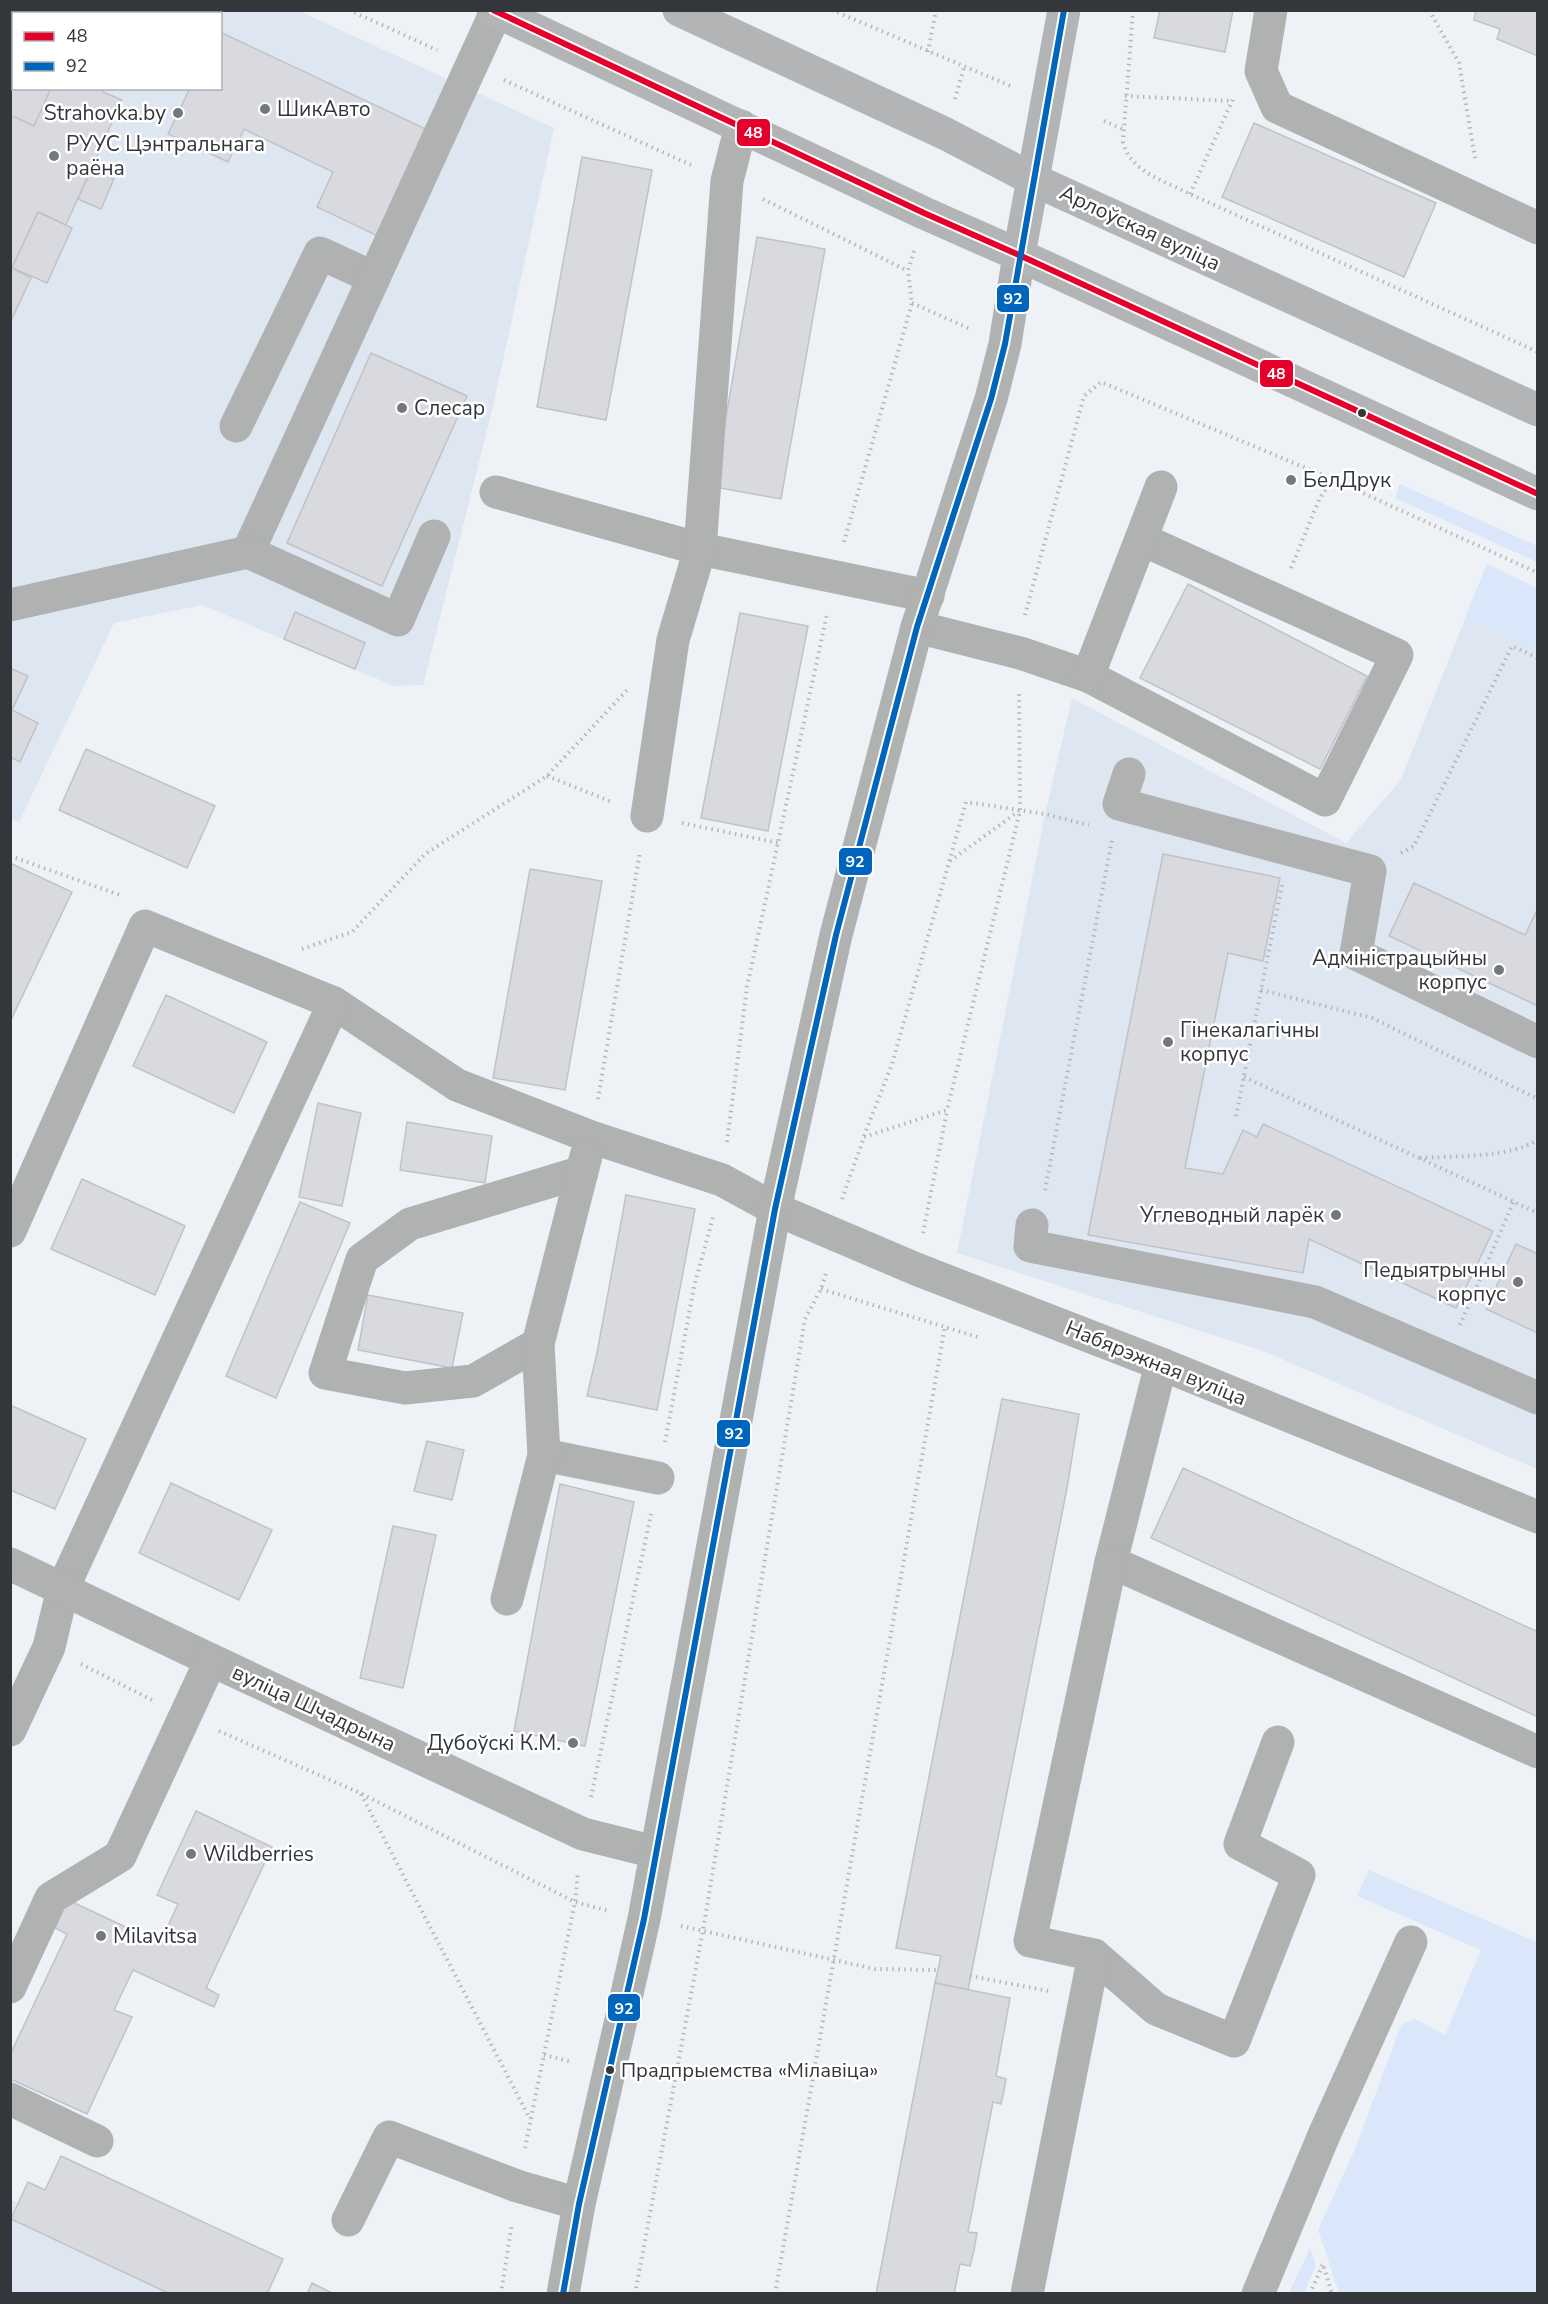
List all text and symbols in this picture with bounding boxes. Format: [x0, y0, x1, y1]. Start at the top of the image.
legend [12, 12, 222, 90]
text: 48 [66, 24, 88, 48]
text: 92 [66, 54, 88, 78]
place label: ШикАвто [277, 95, 371, 123]
place label: Strahovka.by [44, 99, 166, 127]
marker: ШикАвто [258, 102, 272, 116]
marker: Strahovka.by [171, 106, 185, 120]
line badge: 48 [736, 118, 771, 147]
text: 48 [743, 122, 763, 144]
place label: РУУС Цэнтральнага раёна [66, 130, 265, 182]
marker: РУУС Цэнтральнага раёна [47, 149, 61, 163]
street label: Арлоўская вуліца [1055, 179, 1225, 277]
line badge: 92 [996, 284, 1030, 313]
text: 92 [1003, 288, 1023, 310]
line badge: 48 [1259, 359, 1294, 388]
text: 48 [1266, 363, 1286, 385]
place label: Слесар [414, 394, 485, 422]
marker: Слесар [395, 401, 409, 415]
unlabelled marker [1356, 407, 1368, 419]
place label: БелДрук [1303, 466, 1392, 494]
marker: БелДрук [1284, 473, 1298, 487]
line badge: 92 [838, 847, 873, 876]
text: 92 [845, 851, 865, 873]
place label: Адміністрацыйны корпус [1312, 944, 1487, 996]
marker: Адміністрацыйны корпус [1492, 963, 1506, 977]
place label: Гінекалагічны корпус [1180, 1016, 1319, 1068]
marker: Гінекалагічны корпус [1161, 1035, 1175, 1049]
place label: Углеводный ларёк [1139, 1201, 1325, 1229]
marker: Углеводный ларёк [1329, 1208, 1343, 1222]
place label: Педыятрычны корпус [1363, 1256, 1506, 1308]
marker: Педыятрычны корпус [1511, 1275, 1525, 1289]
street label: Набярэжная вуліца [1061, 1314, 1251, 1412]
line badge: 92 [716, 1419, 751, 1448]
text: 92 [724, 1423, 744, 1445]
street label: вуліца Шчадрына [228, 1658, 400, 1758]
place label: Дубоўскі К.М. [427, 1729, 561, 1757]
marker: Дубоўскі К.М. [566, 1736, 580, 1750]
place label: Wildberries [203, 1840, 314, 1868]
marker: Wildberries [184, 1847, 198, 1861]
place label: Milavitsa [113, 1922, 197, 1950]
marker: Milavitsa [94, 1929, 108, 1943]
line badge: 92 [607, 1993, 641, 2022]
text: 92 [614, 1998, 634, 2020]
place label: Прадпрыемства «Мілавіца» [621, 2057, 878, 2084]
marker: Прадпрыемства «Мілавіца» [604, 2064, 616, 2076]

